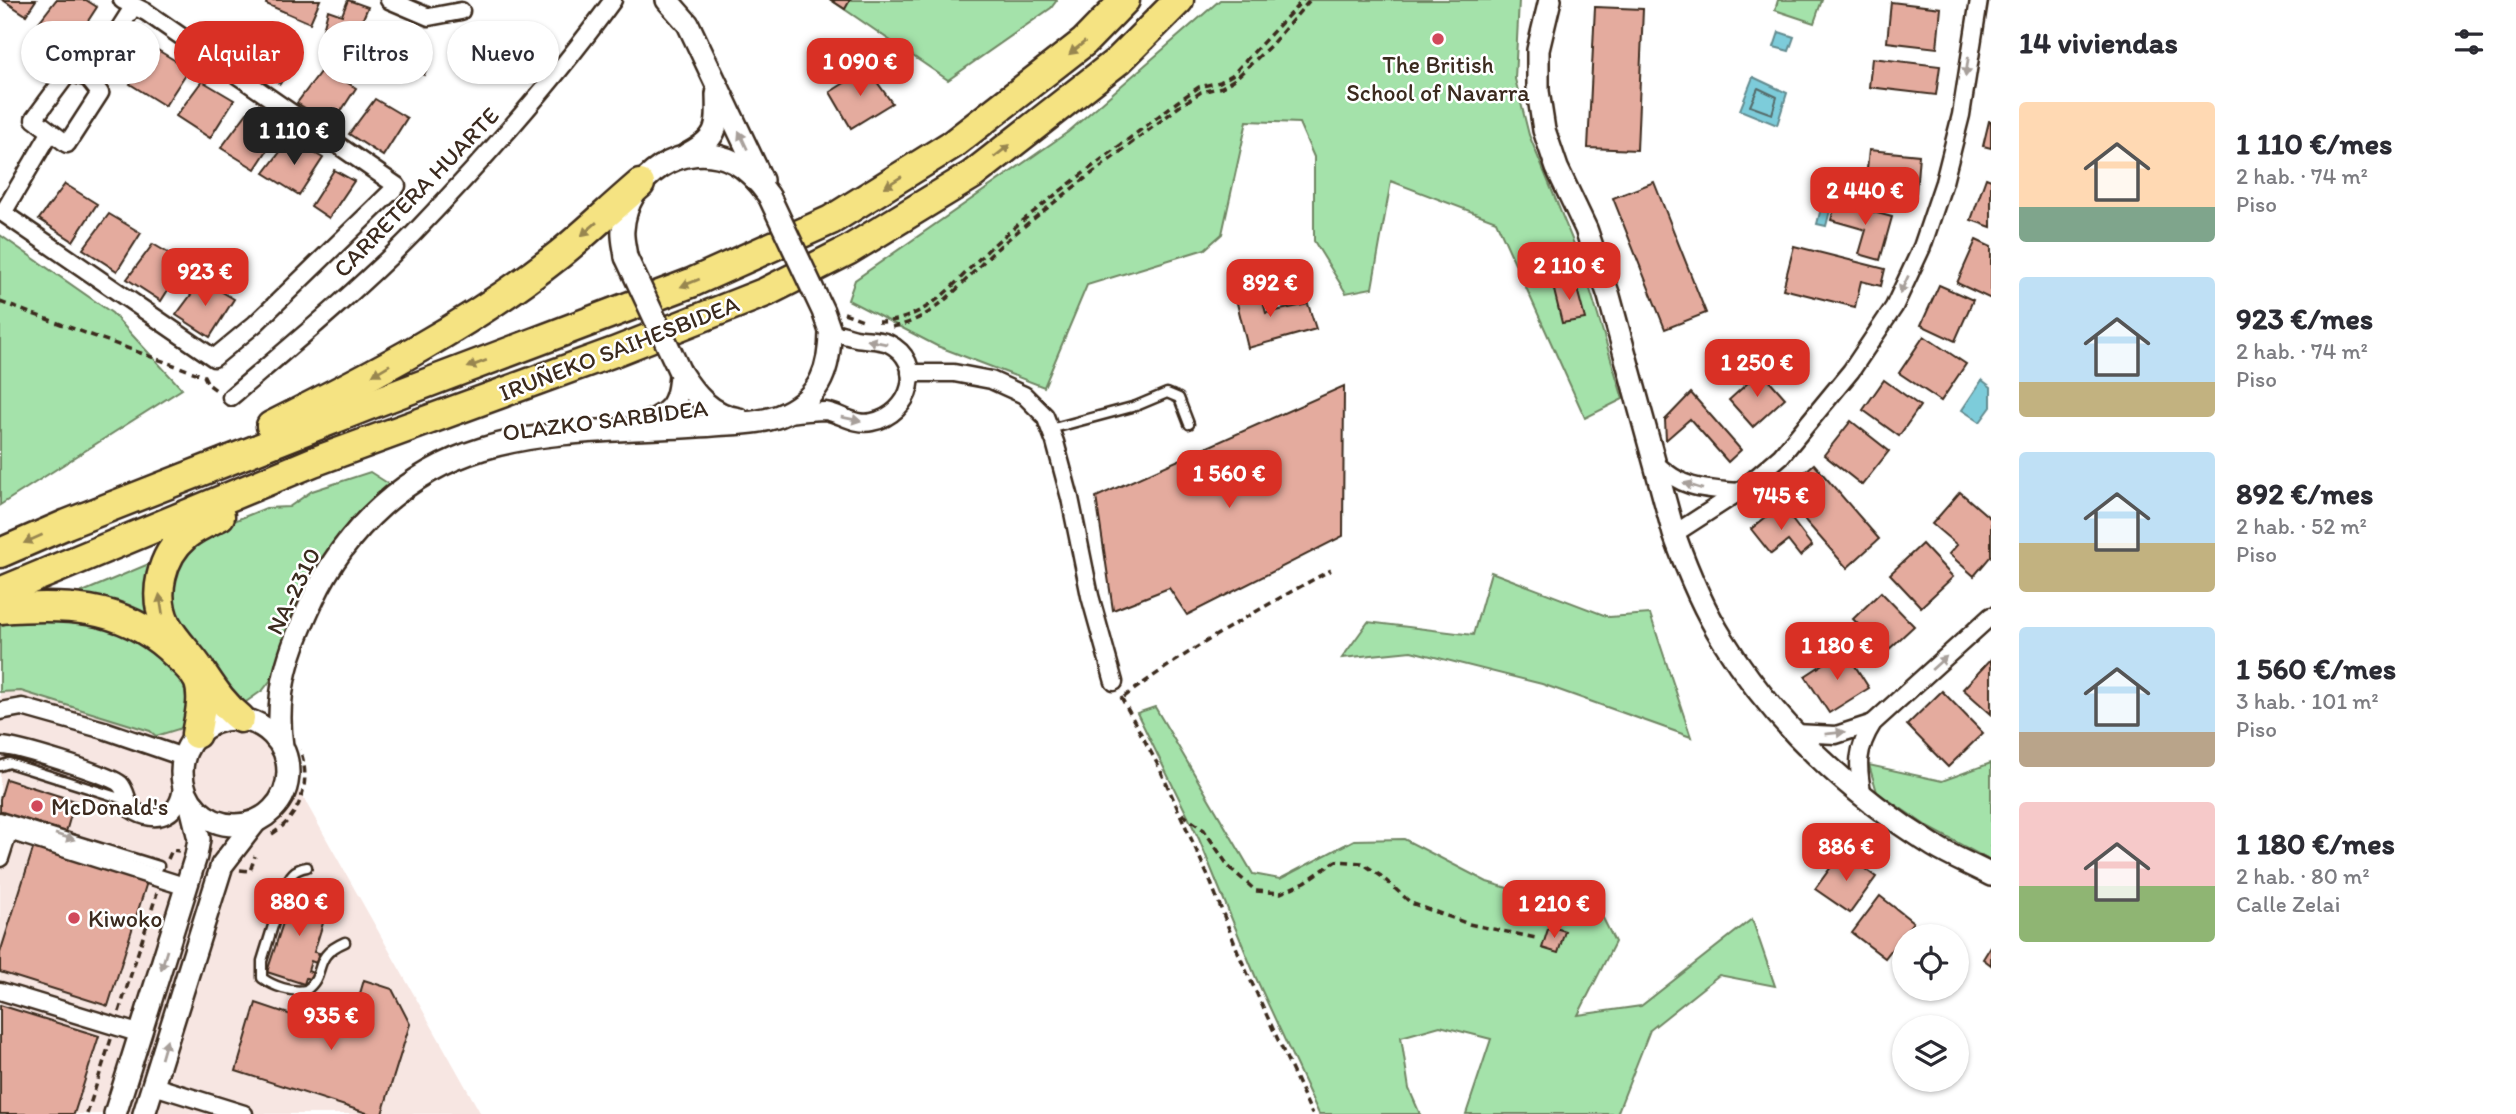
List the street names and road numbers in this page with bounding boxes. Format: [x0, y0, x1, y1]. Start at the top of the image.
street label: CARRETERA HUARTE [327, 101, 505, 283]
street label: IRUÑEKO SAIHESBIDEA [495, 289, 743, 407]
street label: OLAZKO SARBIDEA [501, 393, 709, 447]
street label: NA-2310 [260, 543, 326, 639]

